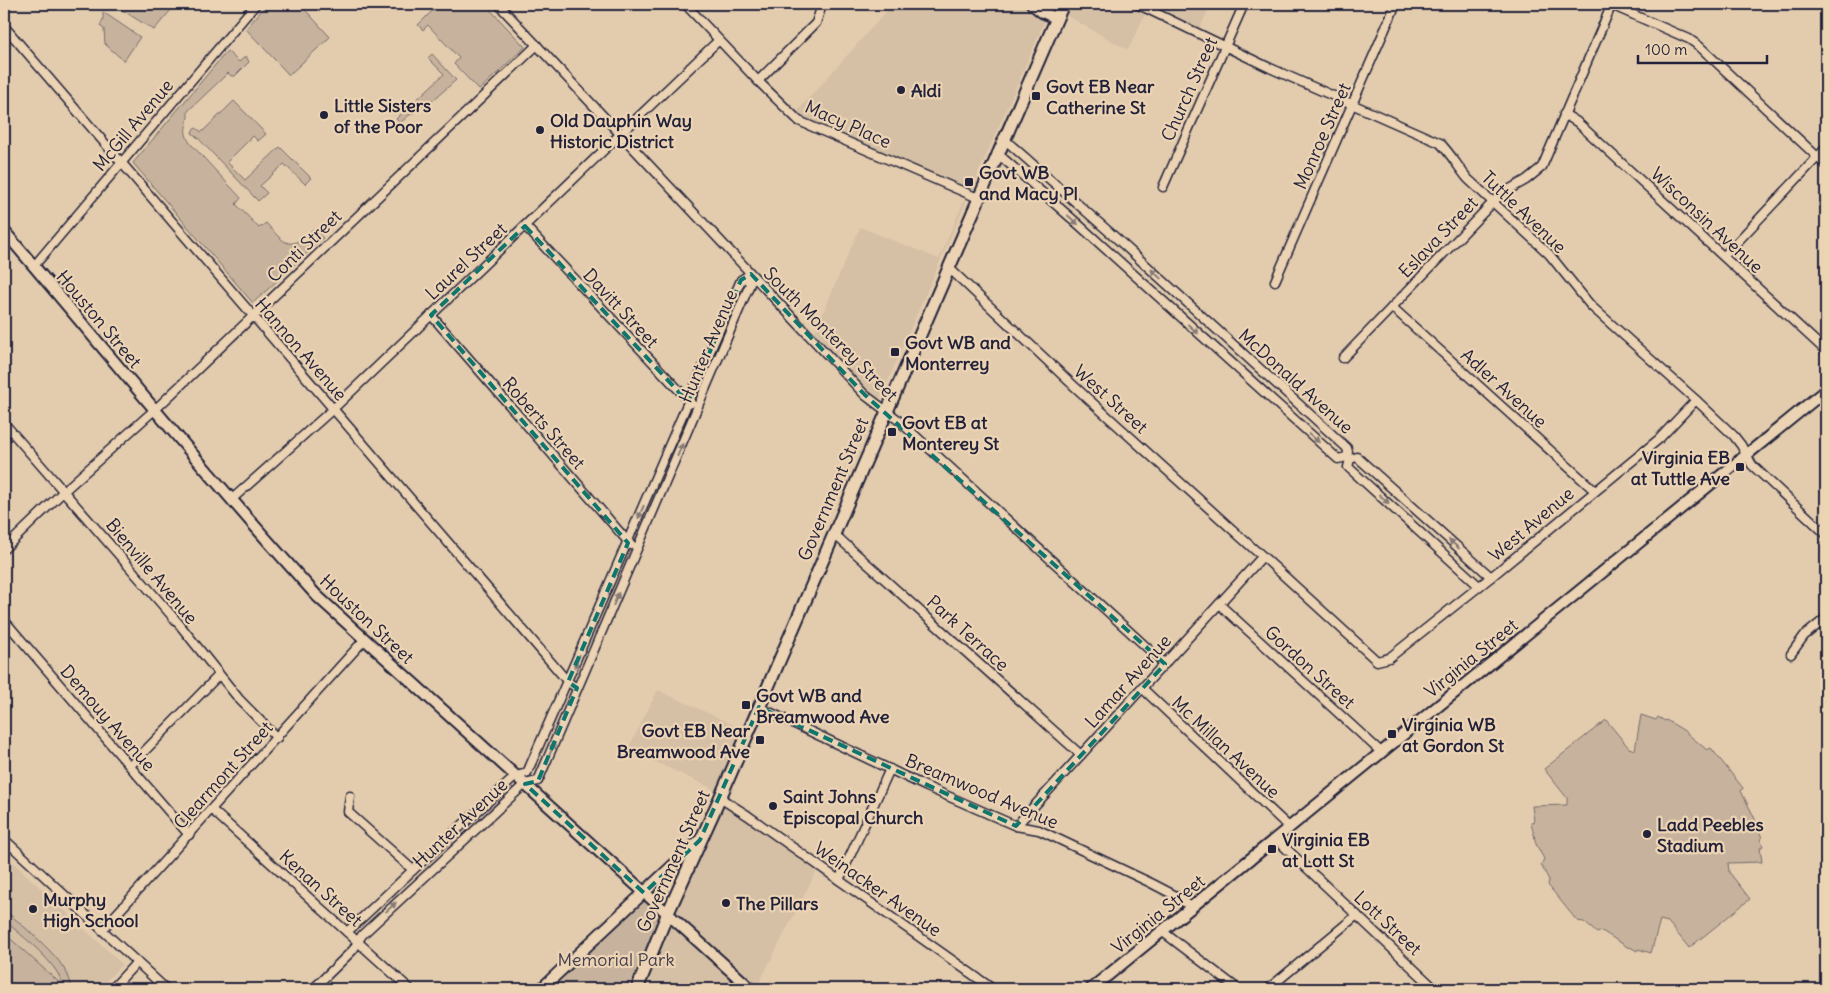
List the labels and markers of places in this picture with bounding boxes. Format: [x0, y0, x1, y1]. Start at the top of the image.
place label: Govt EB Near Catherine St [1046, 75, 1155, 119]
place label: Aldi [911, 79, 941, 102]
marker: Aldi [895, 84, 907, 96]
marker: Govt EB Near Catherine St [1030, 90, 1042, 102]
place label: Little Sisters of the Poor [334, 94, 431, 138]
marker: Little Sisters of the Poor [318, 109, 330, 121]
place label: Old Dauphin Way Historic District [550, 109, 692, 153]
marker: Old Dauphin Way Historic District [534, 124, 546, 136]
place label: Govt WB and Macy Pl [979, 161, 1078, 205]
marker: Govt WB and Macy Pl [963, 176, 975, 188]
place label: Govt WB and Monterrey [905, 331, 1011, 375]
marker: Govt WB and Monterrey [889, 346, 901, 358]
place label: Govt EB at Monterey St [902, 411, 1000, 455]
marker: Govt EB at Monterey St [886, 426, 898, 438]
place label: Virginia EB at Tuttle Ave [1631, 446, 1730, 490]
marker: Virginia EB at Tuttle Ave [1734, 461, 1746, 473]
place label: Govt WB and Breamwood Ave [756, 684, 890, 728]
marker: Govt WB and Breamwood Ave [740, 699, 752, 711]
place label: Virginia WB at Gordon St [1402, 713, 1505, 757]
place label: Govt EB Near Breamwood Ave [617, 719, 751, 763]
marker: Virginia WB at Gordon St [1386, 728, 1398, 740]
marker: Govt EB Near Breamwood Ave [754, 734, 766, 746]
place label: Saint Johns Episcopal Church [783, 785, 924, 829]
marker: Saint Johns Episcopal Church [767, 800, 779, 812]
place label: Ladd Peebles Stadium [1657, 813, 1764, 857]
place label: Virginia EB at Lott St [1282, 828, 1370, 872]
marker: Ladd Peebles Stadium [1641, 828, 1653, 840]
marker: Virginia EB at Lott St [1266, 843, 1278, 855]
place label: Murphy High School [43, 888, 139, 932]
place label: The Pillars [736, 892, 819, 915]
marker: The Pillars [720, 897, 732, 909]
marker: Murphy High School [27, 903, 39, 915]

